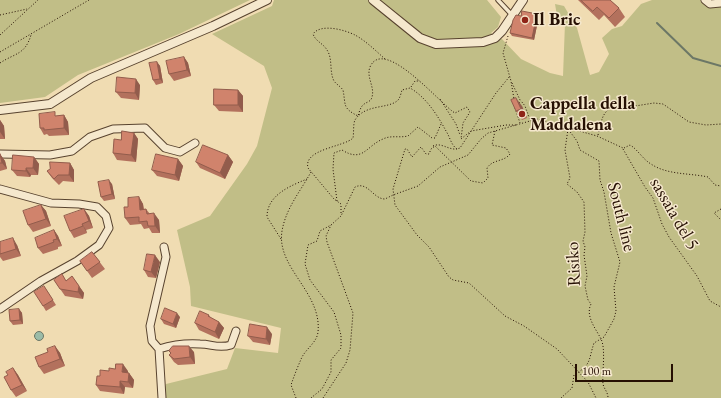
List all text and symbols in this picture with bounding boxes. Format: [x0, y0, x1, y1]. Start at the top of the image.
place label: Il Bric [533, 9, 580, 31]
marker: Il Bric [520, 15, 530, 25]
place label: Cappella della Maddalena [530, 93, 635, 136]
marker: Cappella della Maddalena [517, 109, 527, 119]
street label: sassaia del 5 [645, 174, 703, 254]
street label: South line [602, 180, 640, 254]
street label: Risiko [562, 241, 586, 287]
scale bar [577, 356, 675, 382]
text: 100 m [582, 363, 611, 379]

